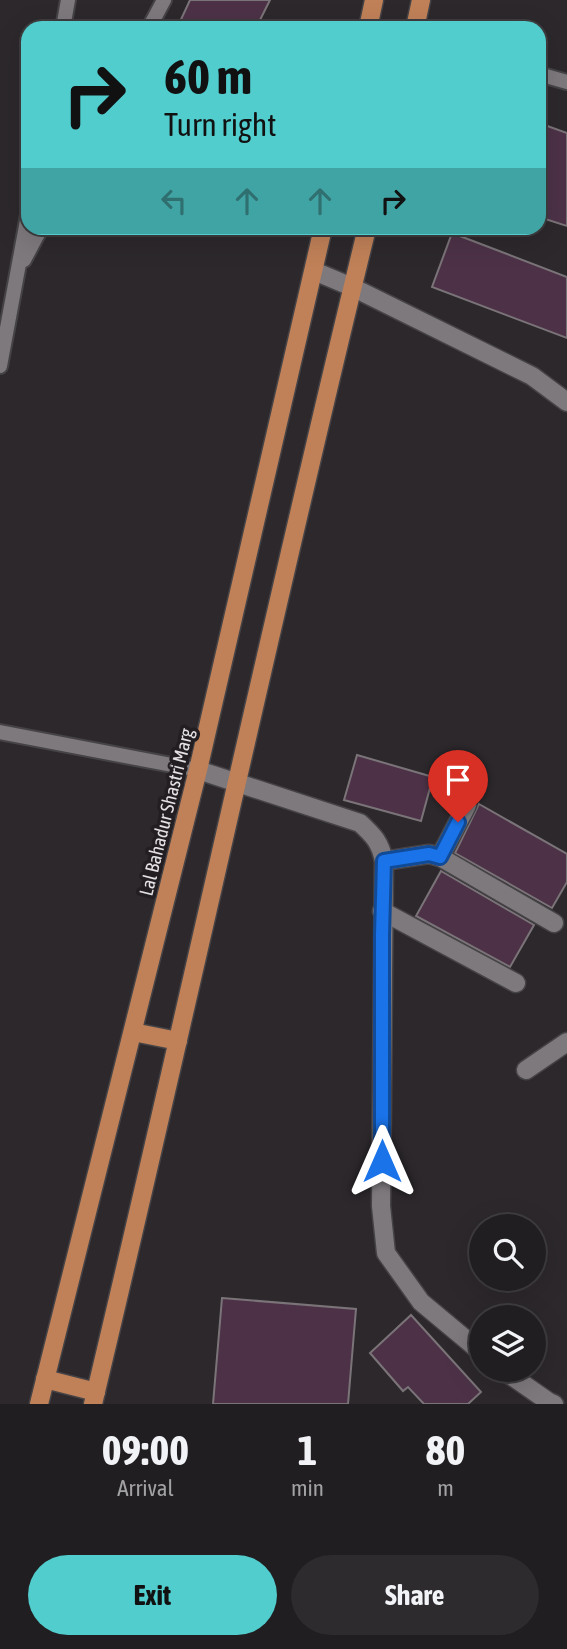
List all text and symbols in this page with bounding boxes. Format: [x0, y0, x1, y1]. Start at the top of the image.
text: 60 m [164, 48, 252, 104]
icon: right [49, 49, 140, 140]
text: Turn right [164, 106, 277, 143]
icon: left [155, 182, 193, 220]
icon: ahead [228, 182, 266, 220]
icon: ahead [301, 182, 339, 220]
icon: right [374, 182, 412, 220]
street label: Lal Bahadur Shastri Marg [135, 725, 198, 898]
pin [428, 750, 488, 822]
icon: arrive [439, 761, 477, 799]
position arrow [345, 1124, 419, 1198]
map controls [469, 1214, 546, 1382]
button: search [469, 1214, 546, 1291]
button: layers [469, 1305, 546, 1382]
text: 09:00 [102, 1426, 189, 1474]
text: 1 [298, 1426, 317, 1474]
text: 80 [426, 1426, 465, 1474]
text: Arrival [117, 1475, 174, 1501]
text: min [291, 1475, 324, 1501]
text: m [437, 1475, 454, 1501]
button: Exit [28, 1555, 277, 1635]
button: Share [291, 1555, 539, 1635]

